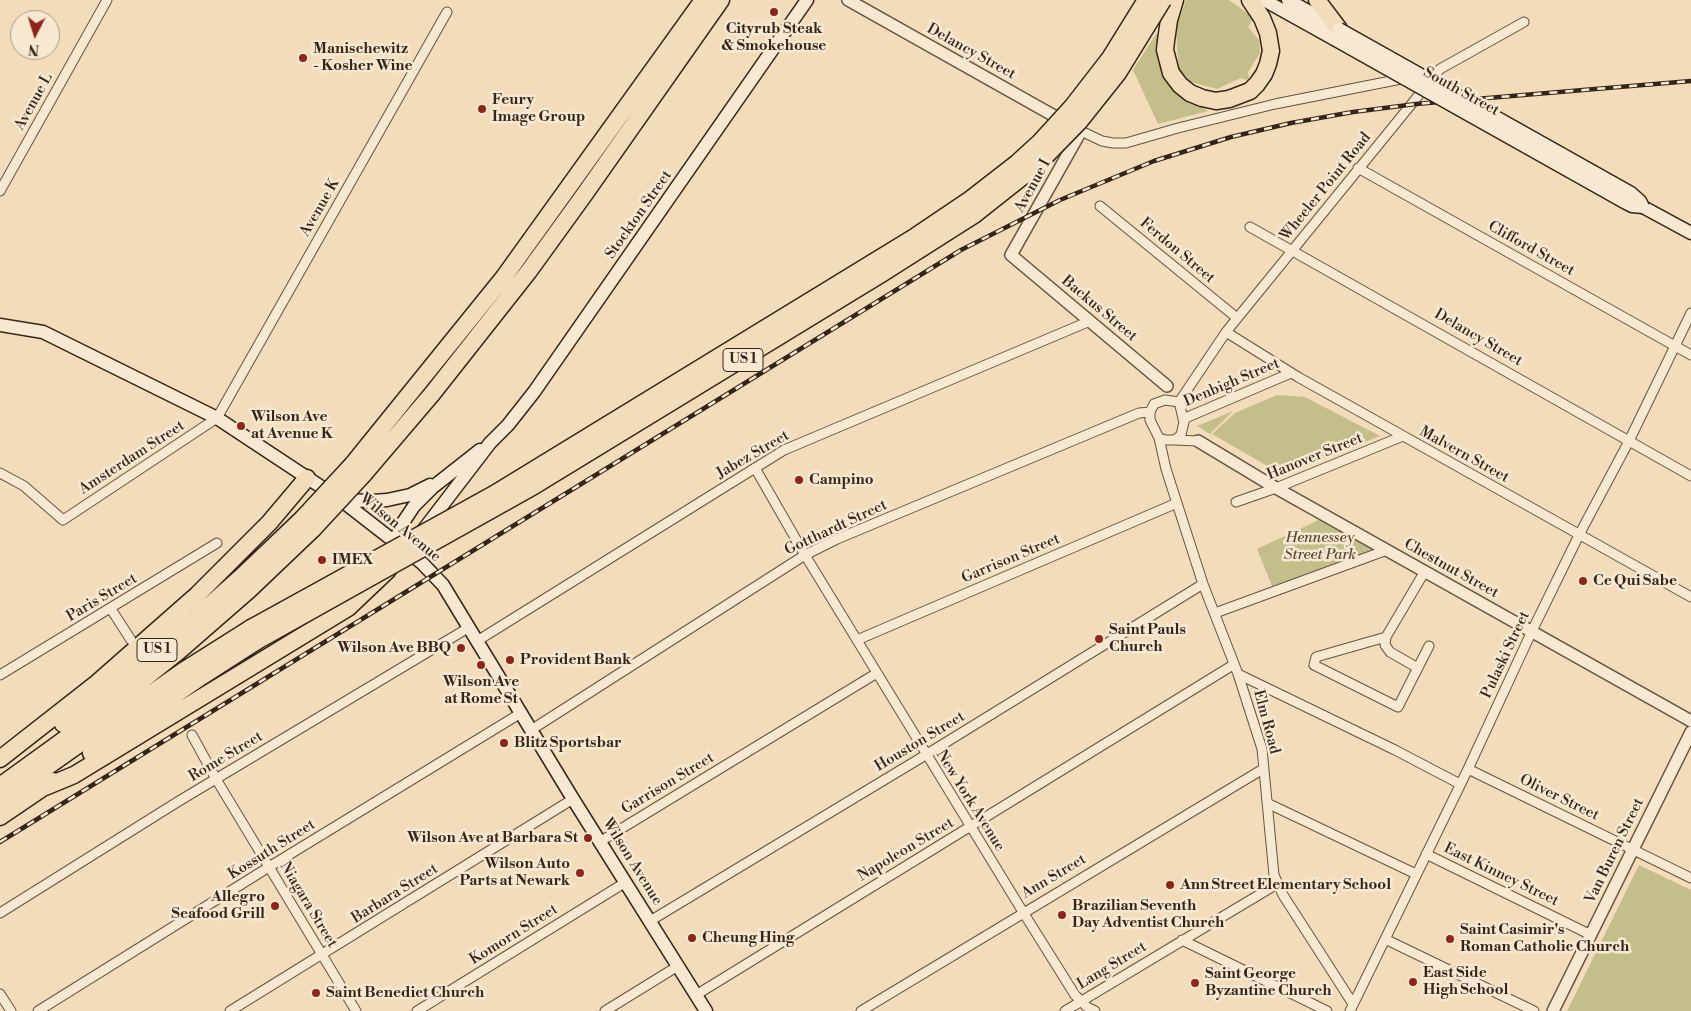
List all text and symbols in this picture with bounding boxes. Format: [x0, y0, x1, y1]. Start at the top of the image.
marker: Cityrub Steak & Smokehouse [768, 6, 780, 18]
north arrow [10, 10, 60, 60]
place label: Cityrub Steak & Smokehouse [722, 20, 826, 55]
street label: Delancy Street [923, 20, 1019, 84]
text: N [27, 39, 40, 58]
place label: Manischewitz - Kosher Wine [313, 40, 413, 75]
marker: Manischewitz - Kosher Wine [297, 52, 309, 64]
street label: South Street [1420, 64, 1502, 120]
street label: Avenue L [11, 70, 57, 134]
place label: Feury Image Group [492, 91, 585, 126]
marker: Feury Image Group [476, 103, 488, 115]
street label: Wheeler Point Road [1277, 129, 1375, 245]
street label: Avenue I [1011, 156, 1055, 216]
street label: Stockton Street [602, 167, 676, 263]
street label: Avenue K [296, 176, 344, 240]
street label: Ferdon Street [1136, 214, 1218, 288]
street label: Clifford Street [1485, 218, 1577, 280]
street label: Backus Street [1058, 272, 1140, 346]
street label: Delancy Street [1431, 305, 1525, 371]
road number: US 1 [723, 348, 763, 372]
street label: Denbigh Street [1181, 355, 1283, 411]
place label: Wilson Ave at Avenue K [251, 408, 333, 443]
street label: Amsterdam Street [76, 417, 188, 499]
marker: Wilson Ave at Avenue K [235, 420, 247, 432]
street label: Malvern Street [1416, 423, 1512, 487]
street label: Jabez Street [713, 427, 793, 483]
street label: Hanover Street [1264, 430, 1366, 484]
place label: Campino [809, 471, 874, 489]
marker: Campino [793, 474, 805, 486]
street label: Wilson Avenue [356, 490, 444, 566]
street label: Gotthardt Street [782, 496, 890, 560]
park label: Hennessey Street Park [1284, 529, 1356, 564]
street label: Garrison Street [959, 530, 1063, 588]
street label: Chestnut Street [1401, 536, 1501, 602]
place label: IMEX [332, 551, 373, 569]
marker: IMEX [316, 554, 328, 566]
street label: Paris Street [63, 570, 141, 626]
place label: Ce Qui Sabe [1593, 572, 1677, 590]
marker: Ce Qui Sabe [1577, 575, 1589, 587]
street label: Pulaski Street [1478, 609, 1534, 701]
place label: Saint Pauls Church [1109, 621, 1186, 656]
marker: Saint Pauls Church [1093, 633, 1105, 645]
road number: US 1 [137, 638, 177, 662]
place label: Wilson Ave BBQ [337, 639, 451, 657]
marker: Wilson Ave BBQ [455, 642, 467, 654]
place label: Provident Bank [520, 651, 631, 669]
marker: Provident Bank [504, 654, 516, 666]
marker: Wilson Ave at Rome St [475, 659, 487, 671]
place label: Wilson Ave at Rome St [443, 673, 519, 708]
street label: Elm Road [1249, 688, 1283, 756]
street label: Houston Street [872, 708, 968, 776]
street label: Rome Street [186, 728, 266, 786]
place label: Blitz Sportsbar [514, 734, 622, 752]
marker: Blitz Sportsbar [498, 737, 510, 749]
street label: New York Avenue [932, 747, 1008, 855]
street label: Garrison Street [618, 749, 718, 819]
street label: Oliver Street [1516, 771, 1602, 825]
street label: Van Buren Street [1582, 795, 1648, 907]
street label: Napoleon Street [855, 814, 957, 886]
street label: Wilson Avenue [598, 815, 666, 909]
street label: Kossuth Street [225, 816, 319, 884]
place label: Wilson Ave at Barbara St [407, 829, 578, 847]
marker: Wilson Ave at Barbara St [582, 832, 594, 844]
street label: East Kinney Street [1441, 839, 1561, 911]
street label: Ann Street [1019, 851, 1089, 903]
place label: Wilson Auto Parts at Newark [459, 855, 570, 890]
street label: Niagara Street [275, 859, 341, 951]
street label: Barbara Street [348, 860, 442, 928]
marker: Wilson Auto Parts at Newark [574, 867, 586, 879]
place label: Ann Street Elementary School [1180, 876, 1391, 894]
marker: Ann Street Elementary School [1164, 879, 1176, 891]
place label: Allegro Seafood Grill [171, 888, 265, 923]
place label: Brazilian Seventh Day Adventist Church [1072, 897, 1224, 932]
marker: Allegro Seafood Grill [269, 900, 281, 912]
street label: Komorn Street [467, 901, 561, 969]
marker: Brazilian Seventh Day Adventist Church [1056, 909, 1068, 921]
place label: Saint Casimir's Roman Catholic Church [1460, 921, 1629, 956]
place label: Cheung Hing [702, 929, 794, 947]
marker: Cheung Hing [686, 932, 698, 944]
marker: Saint Casimir's Roman Catholic Church [1444, 933, 1456, 945]
street label: Lang Street [1074, 938, 1150, 994]
place label: East Side High School [1423, 964, 1508, 999]
place label: Saint George Byzantine Church [1205, 965, 1331, 1000]
marker: East Side High School [1407, 976, 1419, 988]
marker: Saint George Byzantine Church [1189, 977, 1201, 989]
place label: Saint Benedict Church [326, 984, 484, 1002]
marker: Saint Benedict Church [310, 987, 322, 999]

